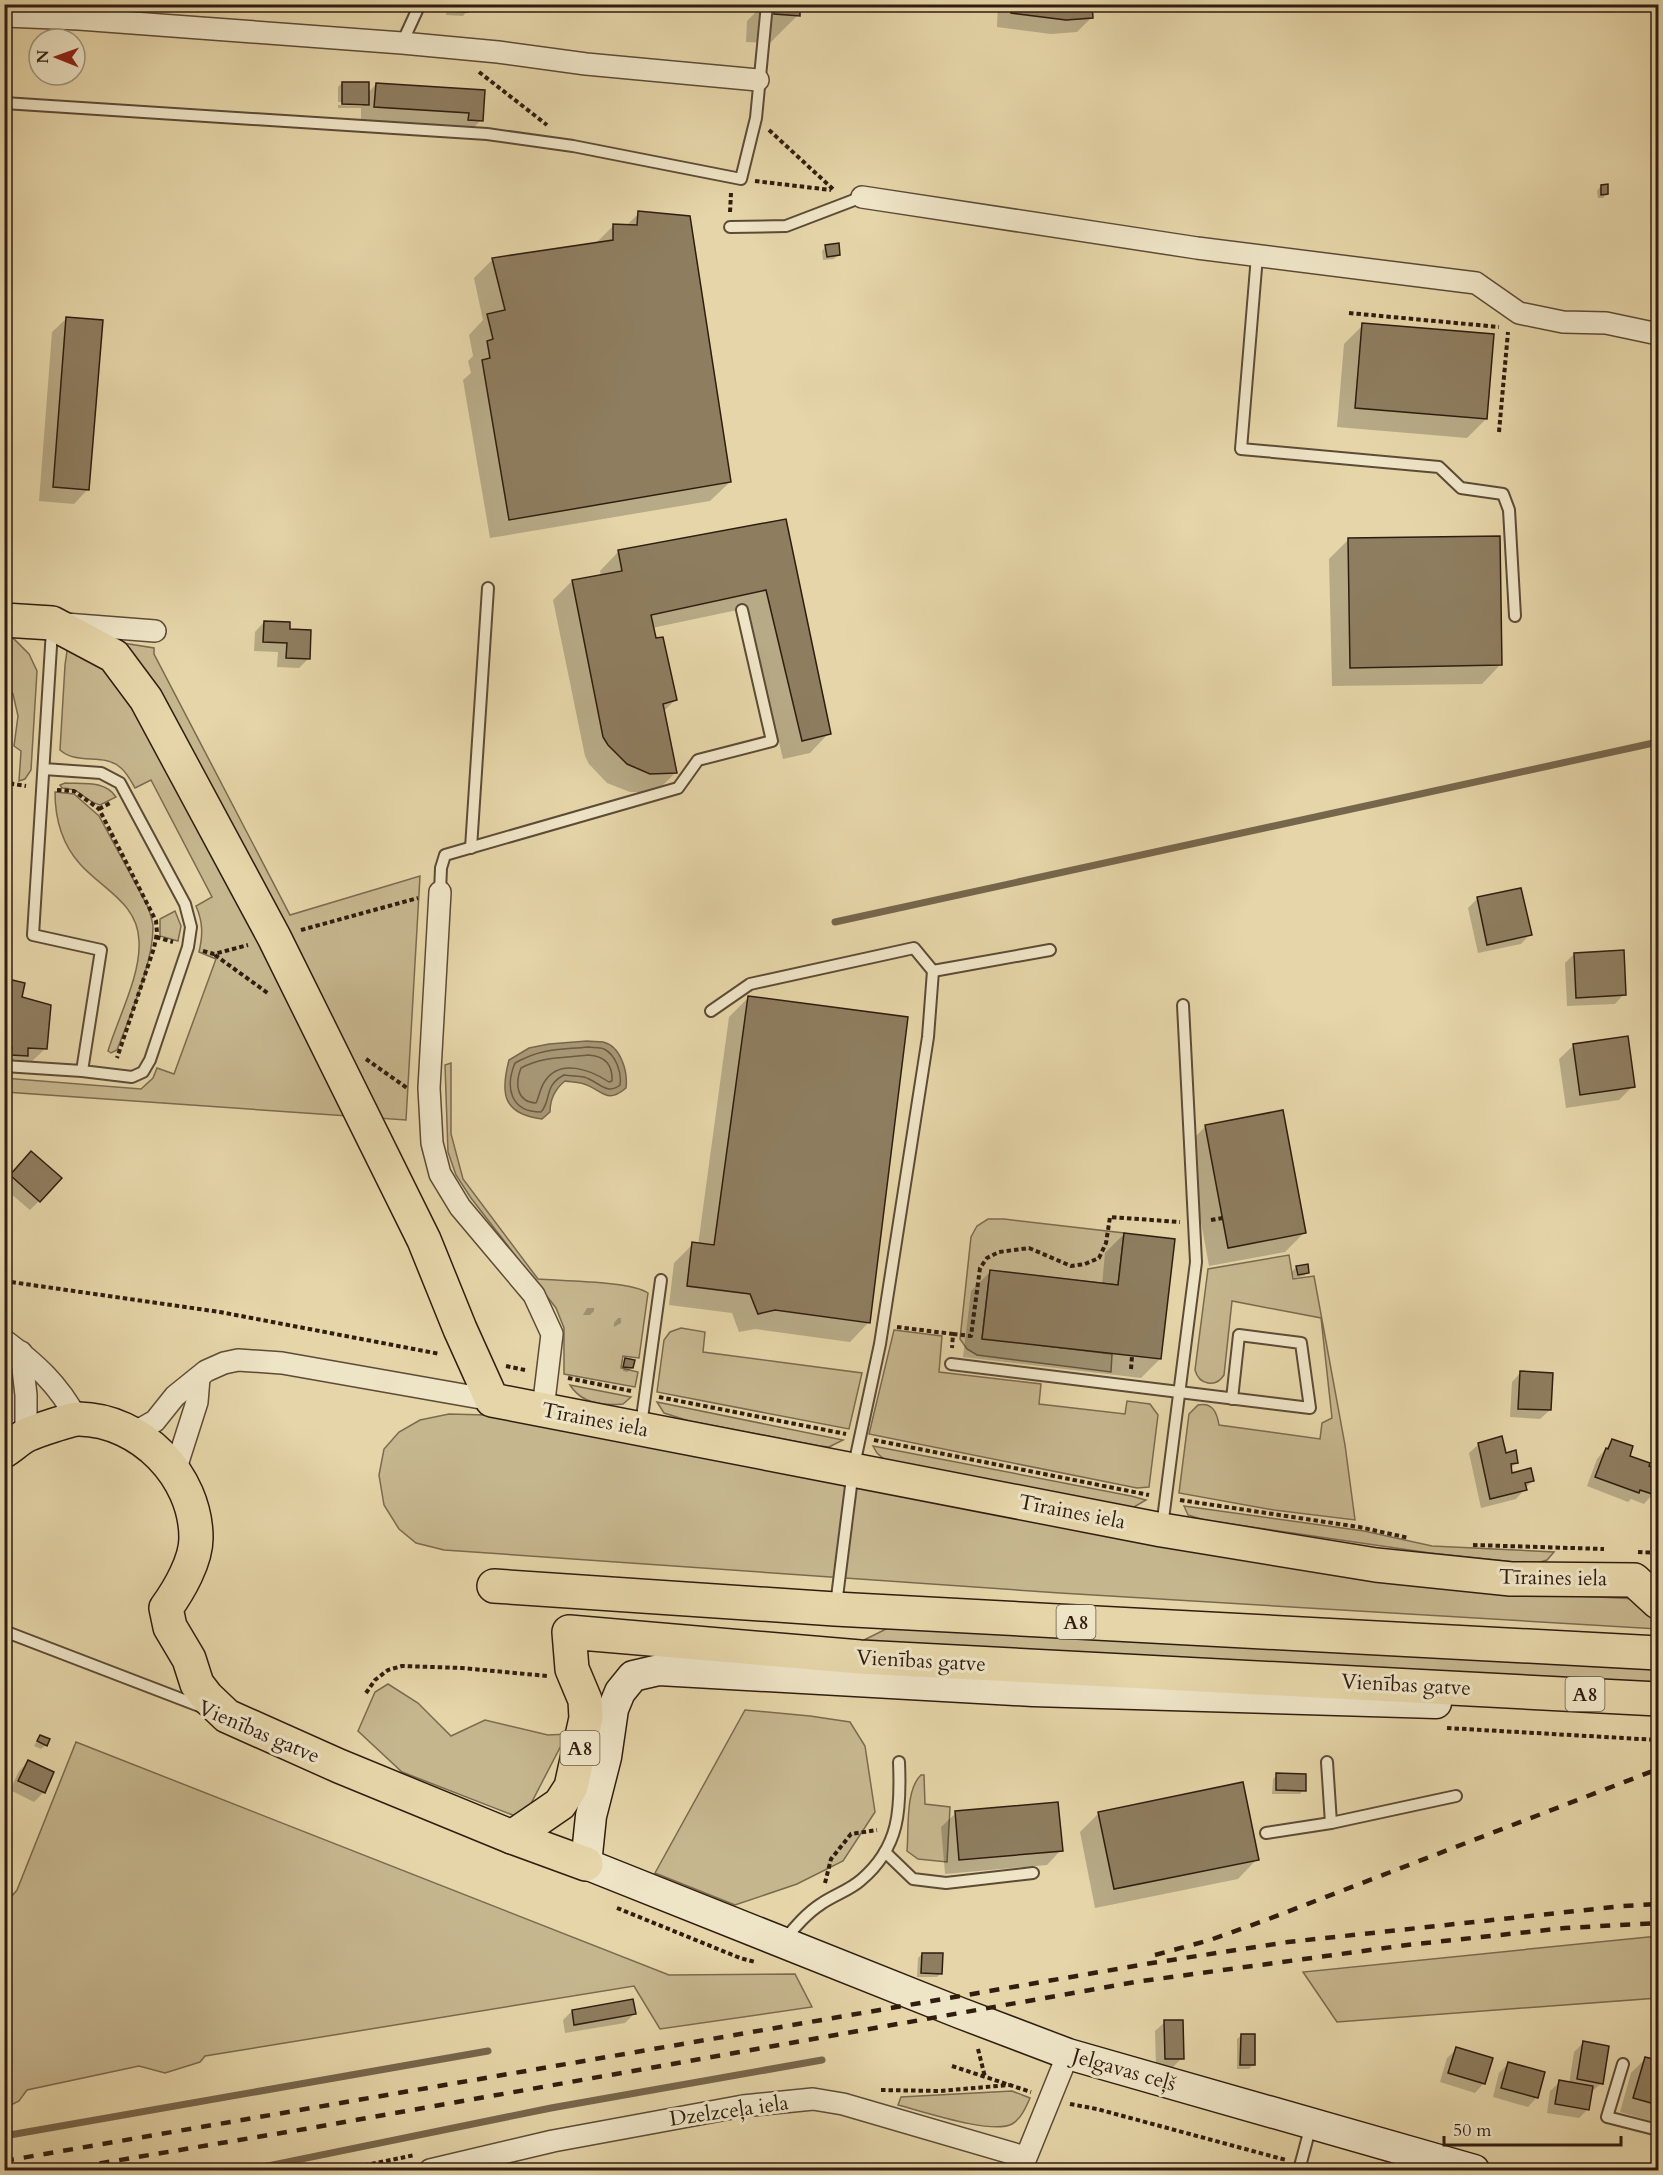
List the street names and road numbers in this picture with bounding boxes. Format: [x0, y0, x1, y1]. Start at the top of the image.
street label: Tīraines iela [539, 1395, 651, 1445]
street label: Tīraines iela [1016, 1487, 1128, 1537]
street label: Tīraines iela [1499, 1563, 1607, 1593]
road number: A8 [1056, 1605, 1096, 1639]
street label: Vienības gatve [856, 1643, 986, 1679]
street label: Vienības gatve [1341, 1667, 1471, 1703]
road number: A8 [1566, 1677, 1604, 1711]
street label: Vienības gatve [194, 1693, 324, 1771]
road number: A8 [560, 1731, 600, 1765]
street label: Jelgavas ceļš [1066, 2041, 1179, 2099]
street label: Dzelzceļa iela [668, 2088, 790, 2134]

